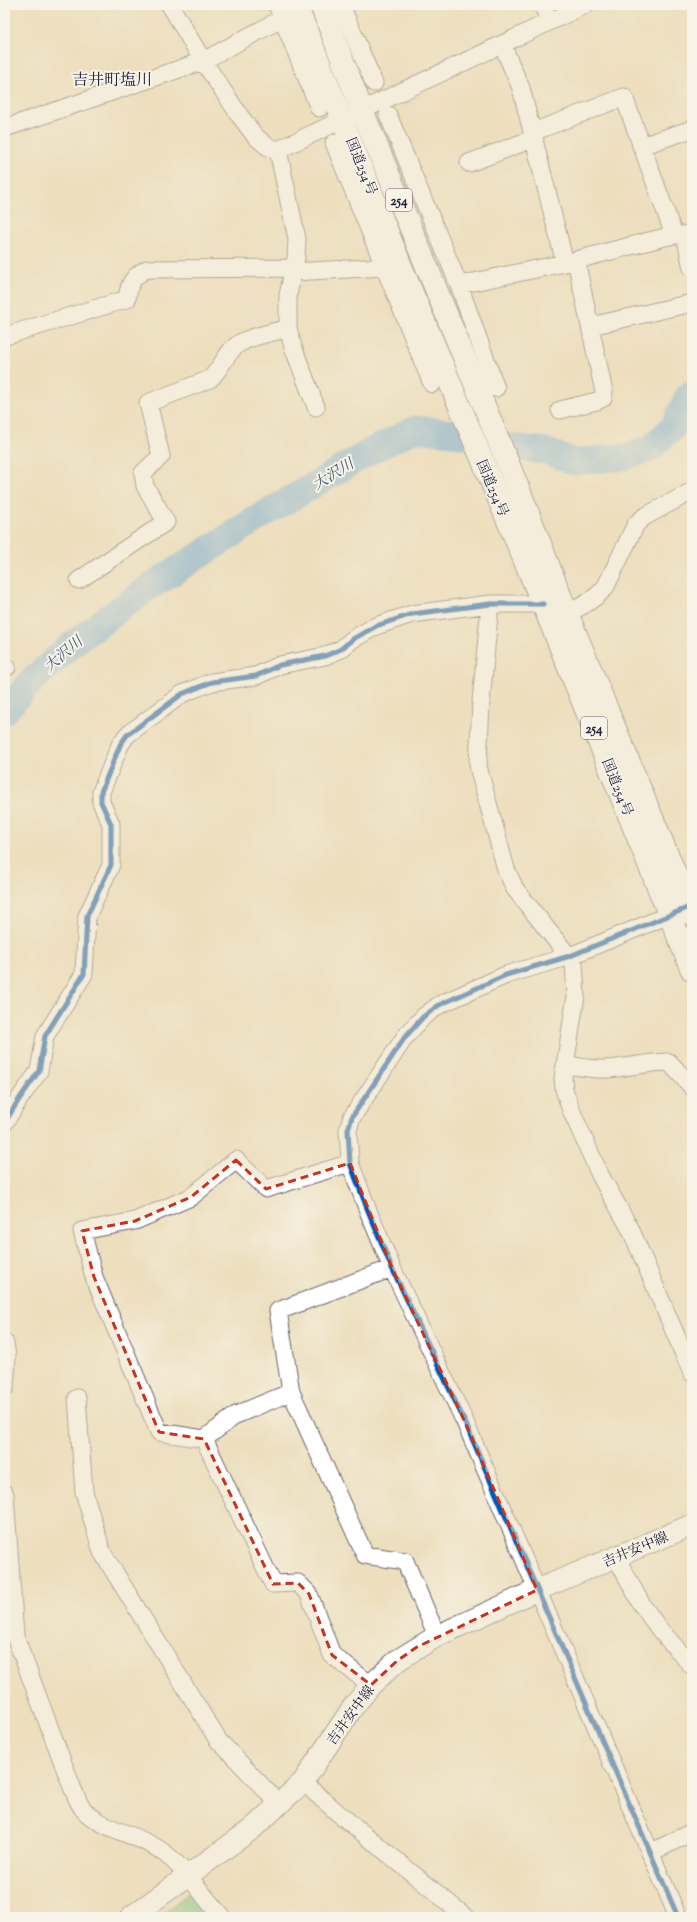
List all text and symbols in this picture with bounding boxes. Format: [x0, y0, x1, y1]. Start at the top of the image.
district label: 吉井町塩川 [72, 70, 152, 93]
street label: 国道254号 [340, 135, 381, 198]
road number: 254 [386, 189, 412, 211]
water label: 大沢川 [309, 453, 360, 496]
street label: 国道254号 [470, 457, 512, 520]
water label: 大沢川 [40, 631, 89, 678]
road number: 254 [581, 717, 607, 739]
street label: 国道254号 [596, 756, 637, 819]
street label: 吉井安中線 [600, 1528, 672, 1574]
street label: 吉井安中線 [323, 1682, 380, 1750]

